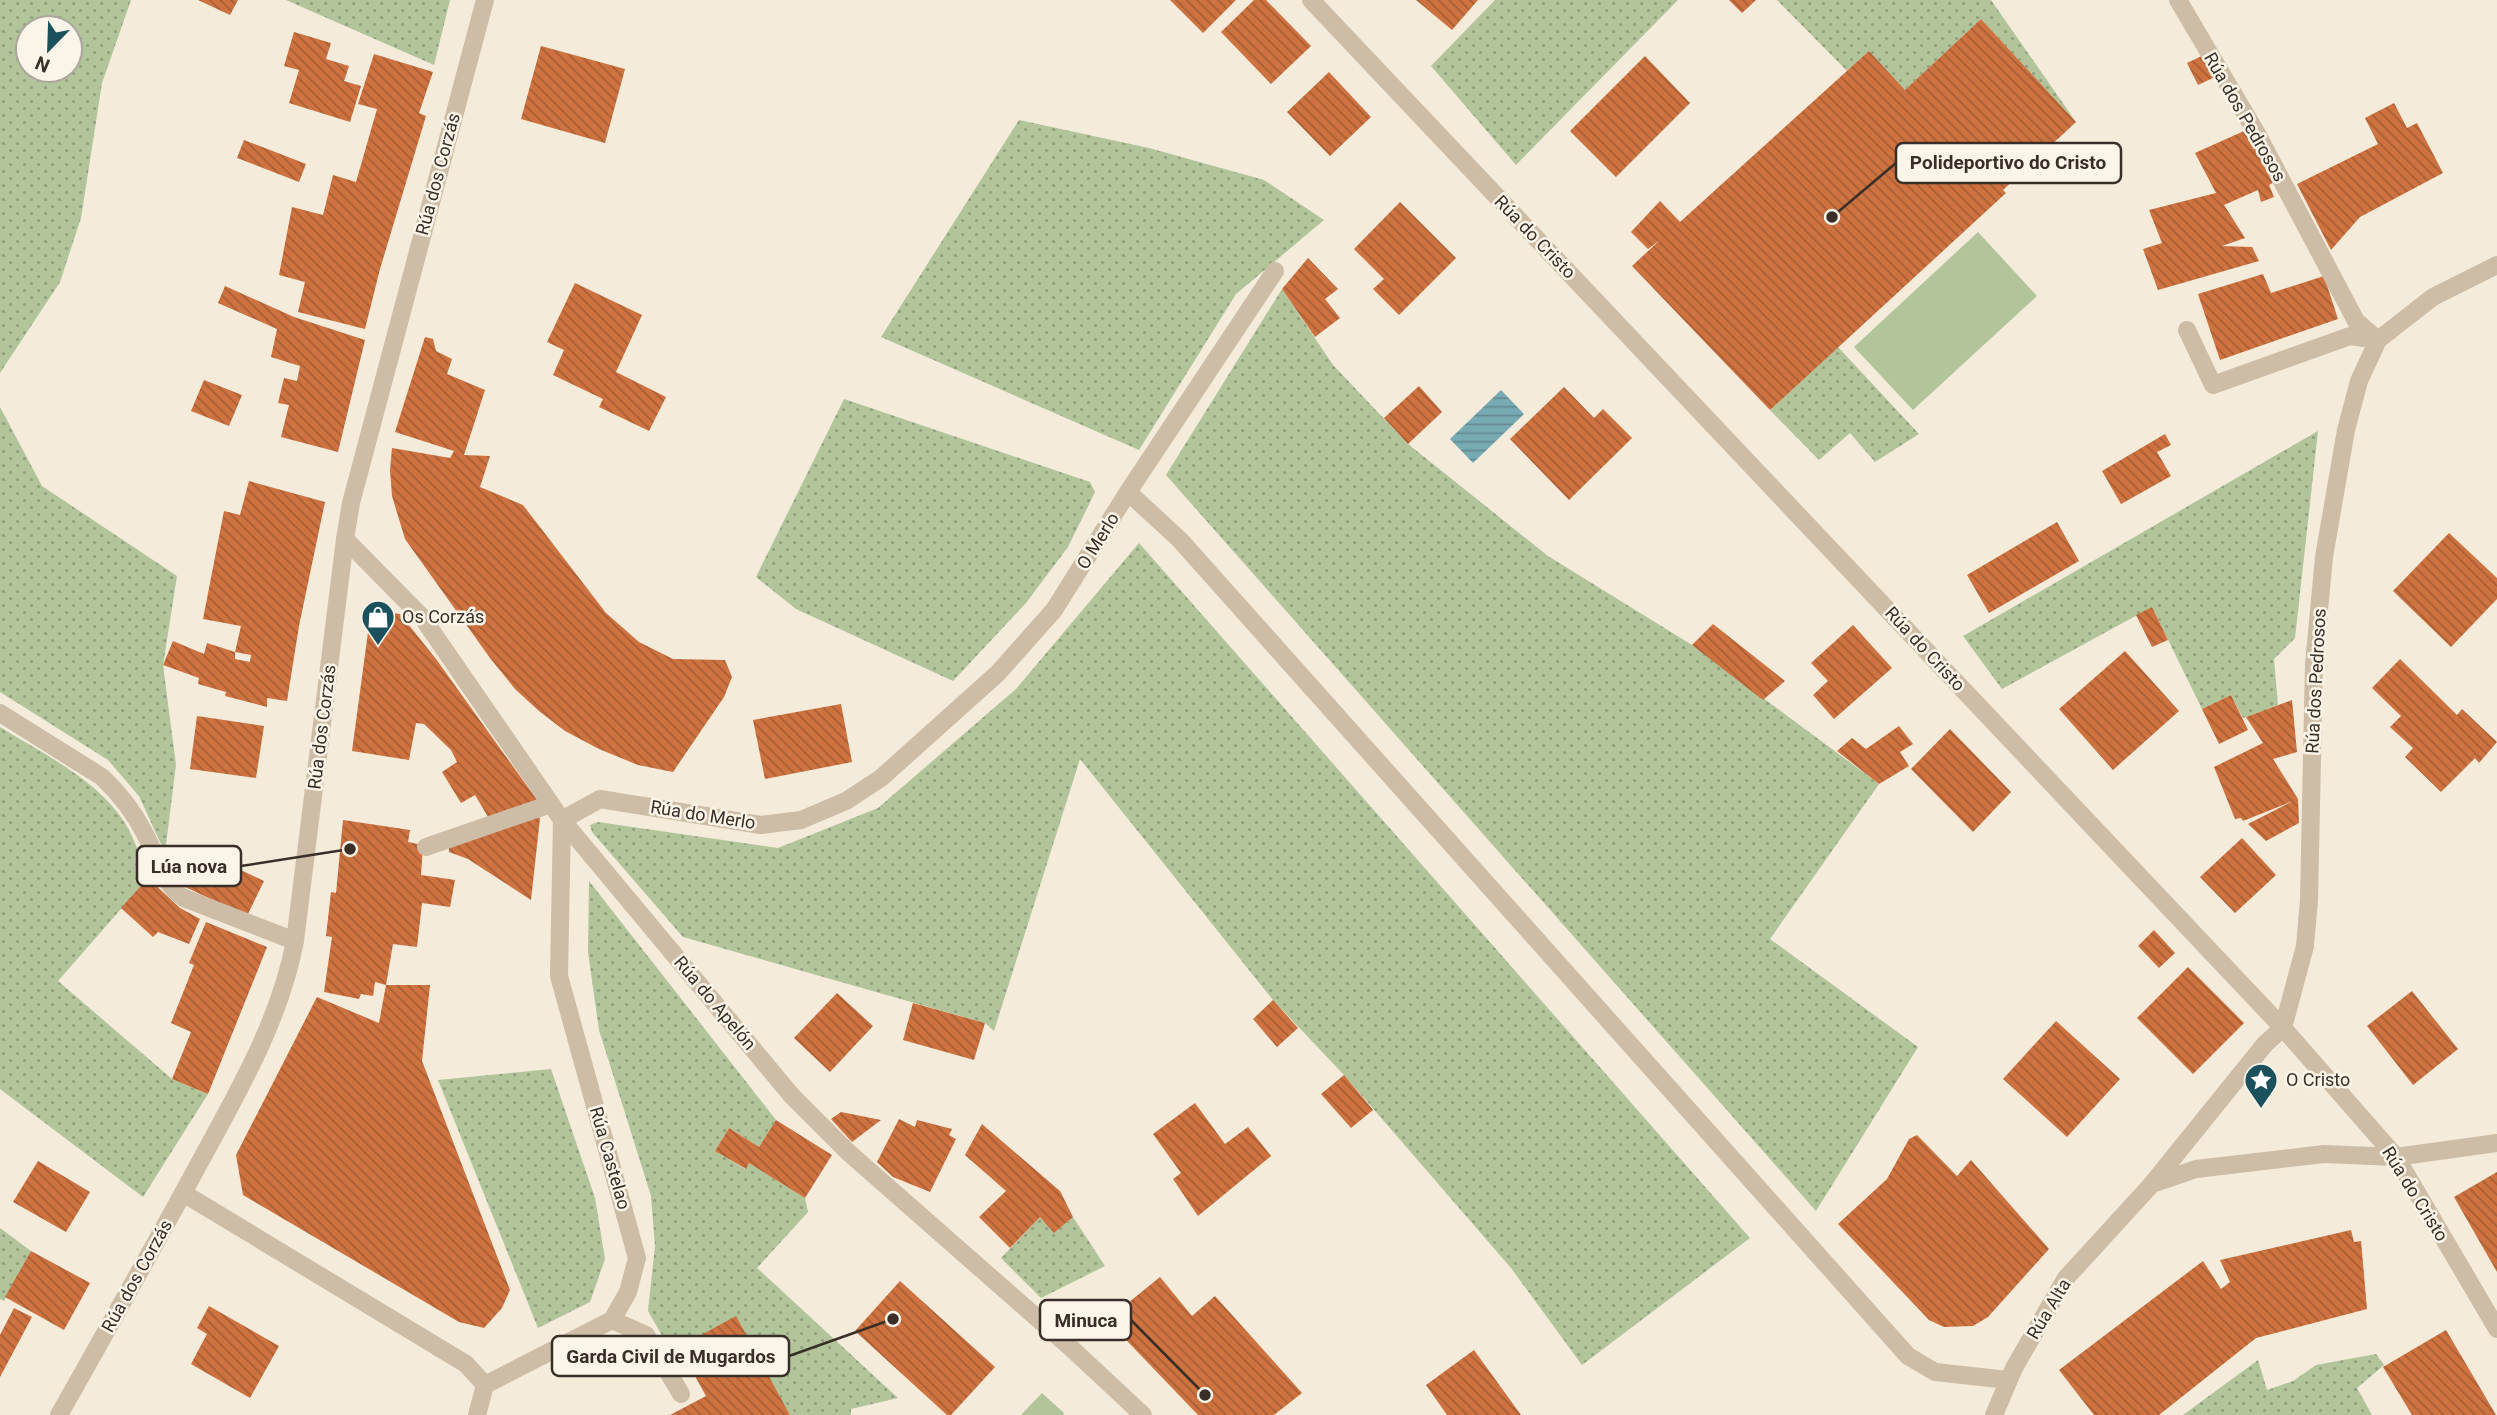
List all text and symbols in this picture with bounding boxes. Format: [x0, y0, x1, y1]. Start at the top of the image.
north arrow [14, 14, 84, 84]
street label: Rúa dos Pedrosos [2200, 49, 2291, 185]
text: N [32, 51, 53, 77]
street label: Rúa dos Corzás [411, 111, 464, 237]
callout: Polideportivo do Cristo [1896, 143, 2121, 183]
text: Polideportivo do Cristo [1910, 151, 2106, 174]
street label: Rúa do Cristo [1490, 191, 1580, 283]
street label: O Merlo [1072, 509, 1123, 573]
shop icon: Os Corzás [359, 598, 397, 647]
street label: Rúa do Cristo [1881, 602, 1970, 695]
place label: Os Corzás [402, 606, 484, 627]
street label: Rúa dos Pedrosos [2301, 608, 2330, 754]
street label: Rúa dos Corzás [303, 663, 340, 791]
street label: Rúa do Merlo [649, 796, 757, 833]
callout: Lúa nova [137, 846, 241, 886]
text: Lúa nova [151, 855, 227, 878]
street label: Rúa do Apelón [670, 951, 761, 1054]
place icon: O Cristo [2242, 1061, 2280, 1110]
place label: O Cristo [2286, 1069, 2350, 1090]
street label: Rúa Castelao [586, 1104, 635, 1212]
street label: Rúa do Cristo [2378, 1143, 2453, 1245]
street label: Rúa dos Corzás [97, 1216, 176, 1336]
street label: Rúa Alta [2022, 1275, 2075, 1343]
callout: Minuca [1040, 1300, 1131, 1340]
text: Minuca [1054, 1309, 1118, 1332]
callout: Garda Civil de Mugardos [552, 1336, 789, 1376]
text: Garda Civil de Mugardos [566, 1345, 776, 1368]

